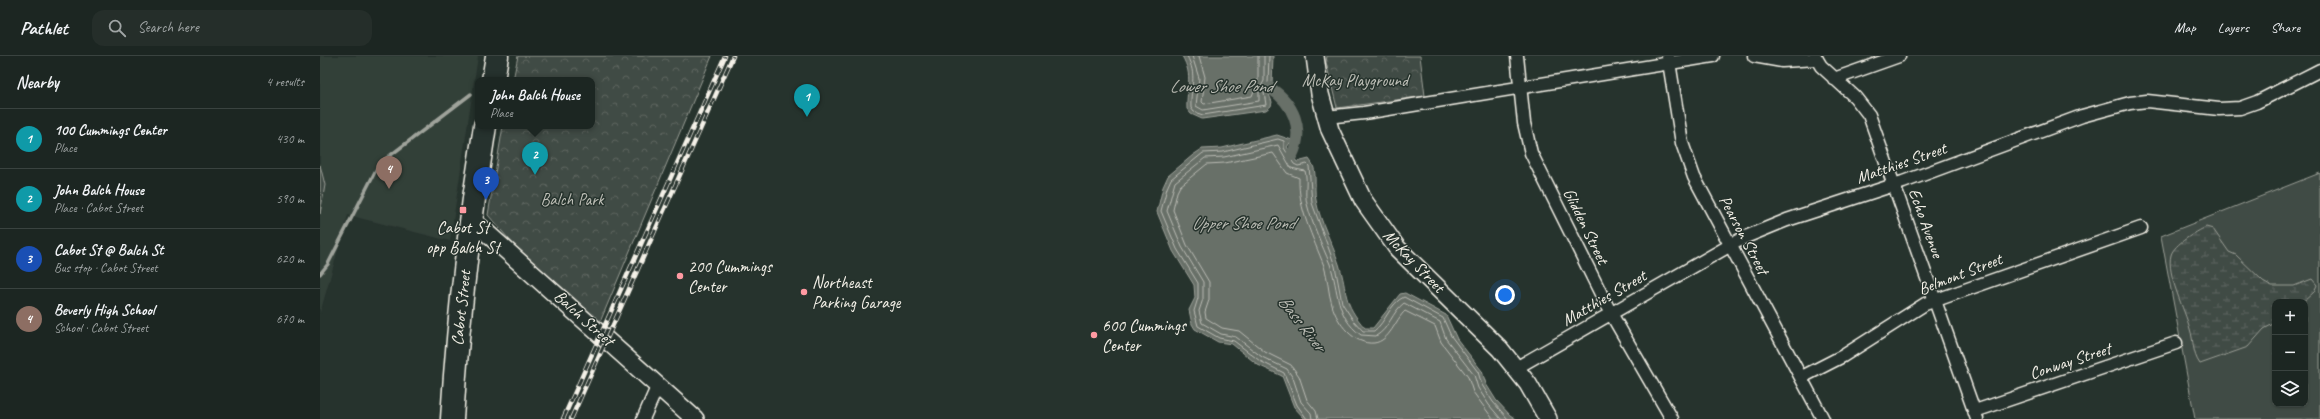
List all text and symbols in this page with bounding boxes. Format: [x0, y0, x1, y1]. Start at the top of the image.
search box [92, 10, 372, 46]
text: Pathlet [20, 16, 68, 40]
icon: search [106, 17, 128, 39]
text: Search here [138, 18, 199, 37]
text: Map [2174, 19, 2196, 36]
text: Layers [2218, 19, 2249, 36]
text: Share [2271, 19, 2300, 36]
park label: McKay Playground [1302, 70, 1411, 91]
text: Nearby [16, 72, 59, 93]
text: 4 results [266, 74, 304, 90]
water label: Lower Shoe Pond [1170, 75, 1278, 97]
popup [475, 77, 595, 129]
pin: 1 [794, 84, 820, 117]
text: John Balch House [490, 86, 580, 105]
text: Place [490, 105, 513, 121]
text: 100 Cummings Center [54, 121, 167, 140]
text: 1 [26, 131, 32, 147]
text: 430 m [276, 131, 304, 147]
street label: Matthies Street [1853, 137, 1951, 188]
text: Place [54, 140, 77, 156]
pin: 2 [522, 142, 548, 175]
pin: 4 [376, 156, 402, 189]
pin: 3 [473, 167, 499, 200]
text: John Balch House [54, 181, 144, 200]
street label: Glidden Street [1559, 185, 1614, 270]
street label: Echo Avenue [1904, 186, 1949, 262]
park label: Balch Park [540, 189, 605, 210]
text: 2 [26, 191, 32, 207]
text: 590 m [276, 191, 304, 207]
street label: Pearson Street [1714, 192, 1775, 280]
text: Place · Cabot Street [54, 200, 143, 216]
marker: Cabot St opp Balch St [458, 205, 468, 215]
water label: Upper Shoe Pond [1192, 212, 1300, 234]
place label: Cabot St opp Balch St [426, 217, 502, 258]
street label: McKay Street [1379, 225, 1451, 299]
text: Cabot St @ Balch St [54, 241, 163, 260]
street label: Belmont Street [1915, 248, 2007, 300]
text: 3 [26, 251, 32, 267]
text: 620 m [276, 251, 304, 267]
place label: 200 Cummings Center [688, 256, 773, 297]
text: Bus stop · Cabot Street [54, 260, 158, 276]
street label: Matthies Street [1558, 264, 1652, 331]
street label: Cabot Street [447, 267, 476, 347]
marker: 200 Cummings Center [675, 271, 685, 281]
place label: Northeast Parking Garage [812, 272, 902, 313]
your location [1495, 285, 1515, 305]
street label: Balch Street [550, 286, 620, 352]
marker: Northeast Parking Garage [799, 287, 809, 297]
water label: Bass River [1273, 291, 1333, 358]
map controls [2272, 299, 2308, 407]
button: + [2272, 299, 2308, 335]
text: Beverly High School [54, 301, 155, 320]
text: 4 [26, 311, 32, 327]
text: 670 m [276, 311, 304, 327]
place label: 600 Cummings Center [1102, 315, 1187, 356]
text: School · Cabot Street [54, 320, 148, 336]
marker: 600 Cummings Center [1089, 330, 1099, 340]
button: − [2272, 335, 2308, 371]
street label: Conway Street [2027, 337, 2116, 384]
button: layers [2272, 371, 2308, 407]

